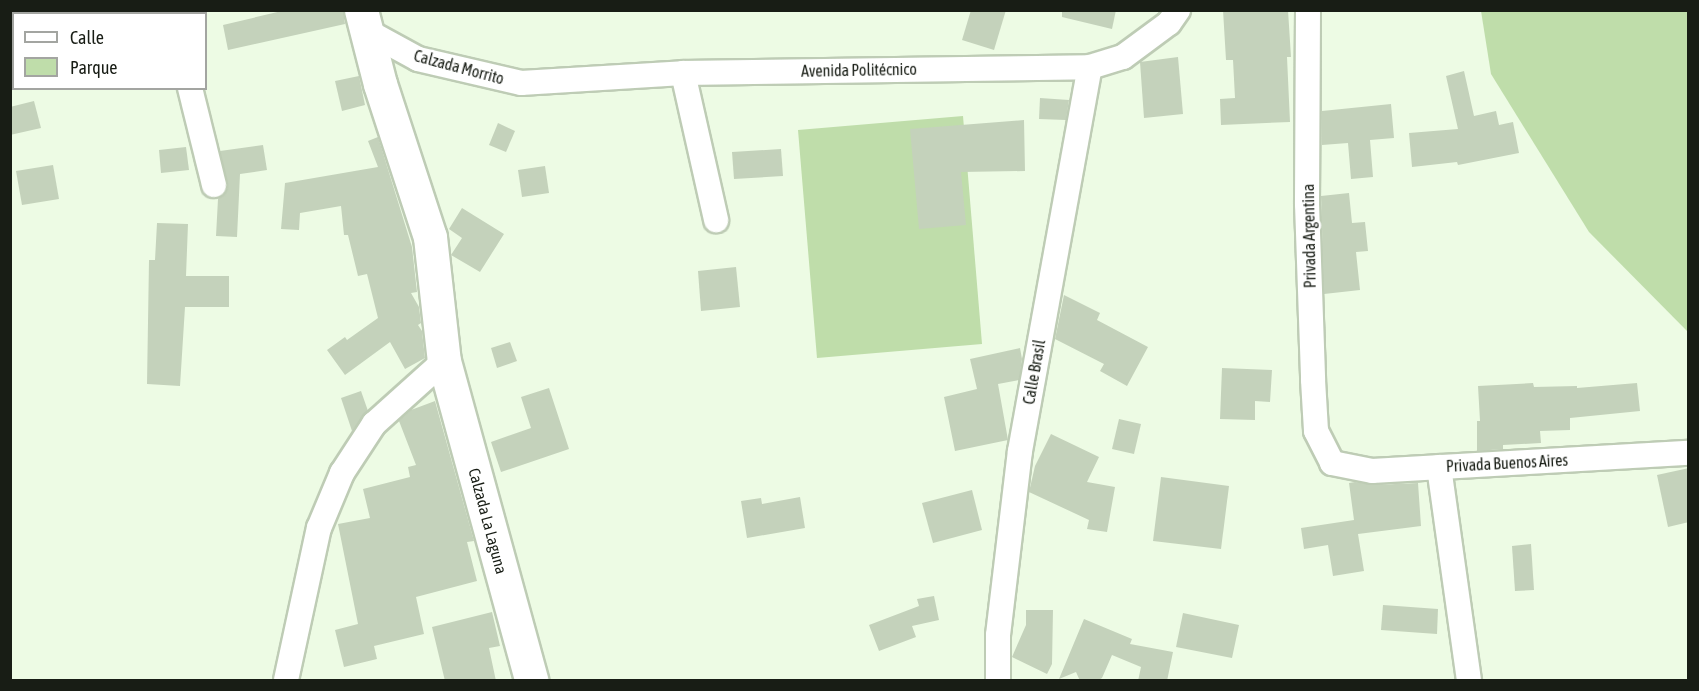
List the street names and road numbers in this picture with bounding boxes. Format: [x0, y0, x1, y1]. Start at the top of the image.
street label: Calzada Morrito [412, 46, 506, 88]
street label: Avenida Politécnico [801, 59, 917, 81]
street label: Privada Argentina [1298, 184, 1320, 288]
street label: Calle Brasil [1019, 338, 1049, 406]
street label: Privada Buenos Aires [1445, 450, 1569, 476]
street label: Calzada La Laguna [465, 466, 511, 576]

